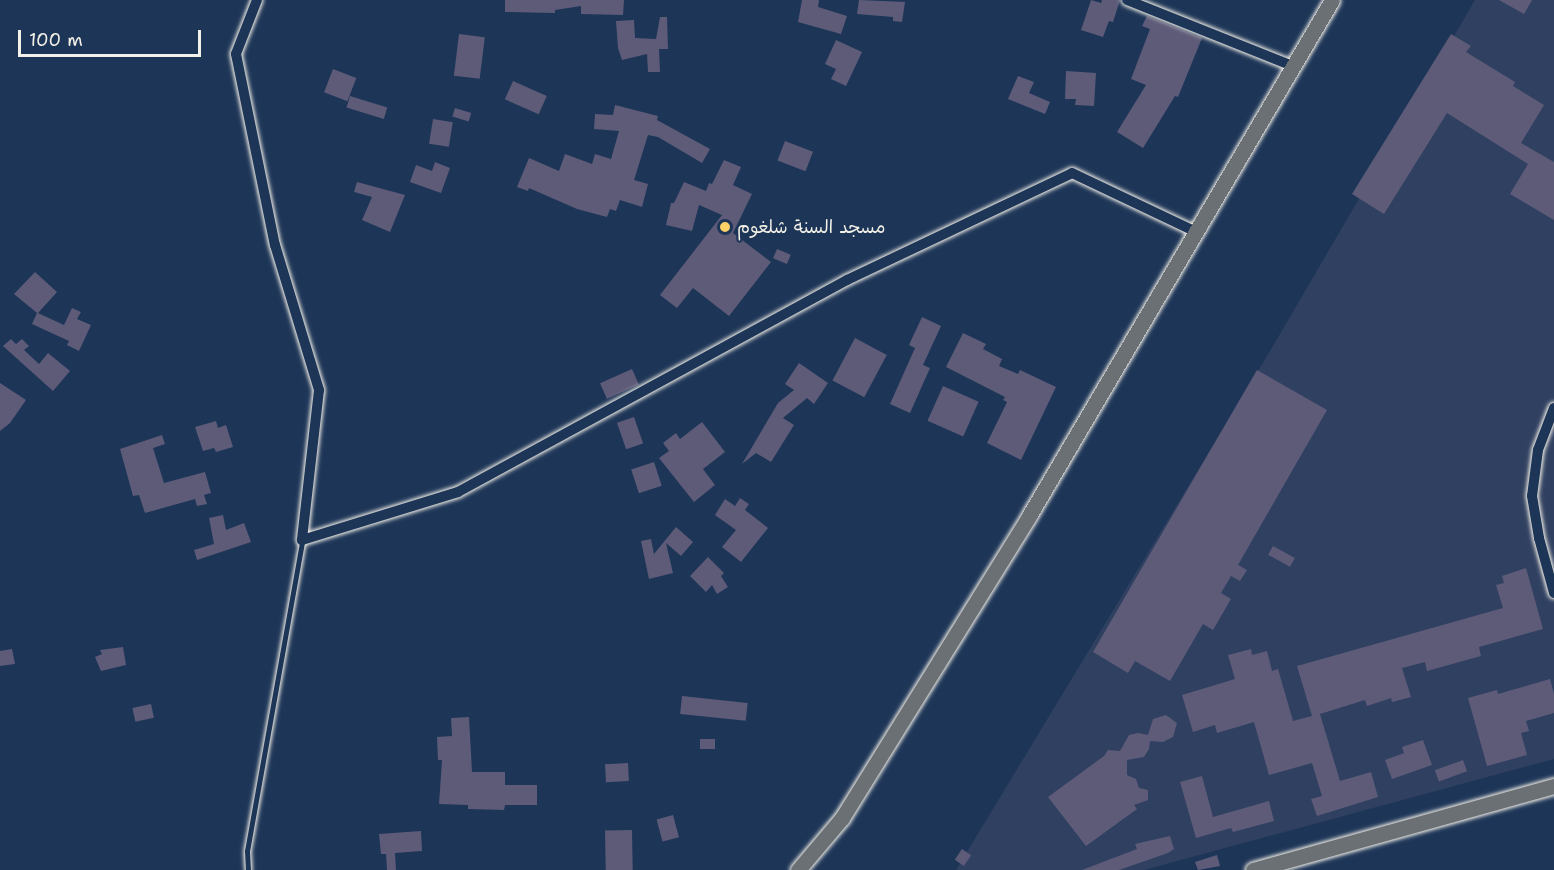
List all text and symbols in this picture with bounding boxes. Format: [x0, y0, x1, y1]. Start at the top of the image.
scale bar [21, 18, 204, 56]
text: 100 m [29, 28, 83, 52]
place label: مسجد السنة شلغوم [737, 216, 885, 238]
marker: مسجد السنة شلغوم [718, 220, 732, 234]

